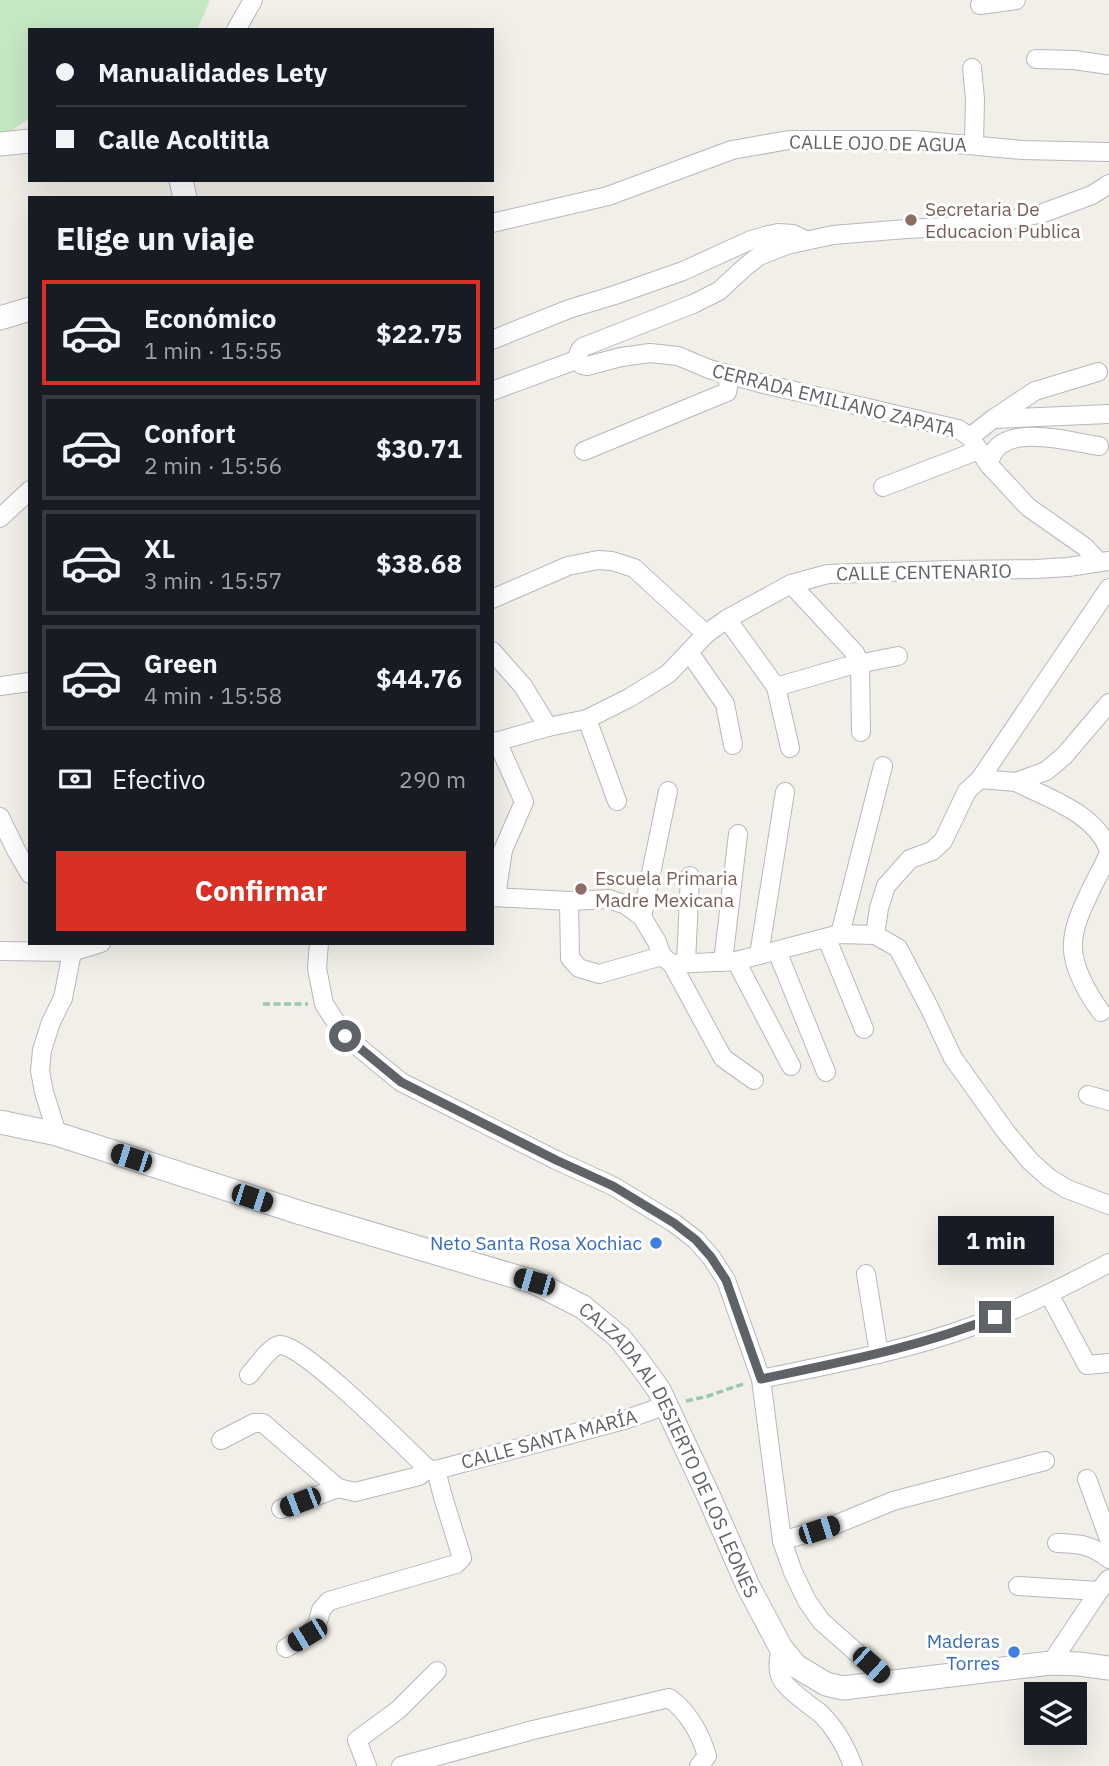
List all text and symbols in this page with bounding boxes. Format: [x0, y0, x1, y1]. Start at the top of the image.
text: Manualidades Lety [98, 55, 327, 89]
text: Calle Acoltitla [98, 122, 270, 156]
street label: CALLE OJO DE AGUA [789, 129, 967, 157]
place label: Secretaria De Educacion Publica [925, 197, 1081, 243]
marker: Secretaria De Educacion Publica [903, 212, 919, 228]
text: Elige un viaje [56, 217, 255, 259]
icon: car [60, 301, 123, 364]
text: Económico [144, 301, 276, 335]
text: $22.75 [376, 316, 462, 350]
text: 1 min · 15:55 [144, 335, 282, 365]
street label: CERRADA EMILIANO ZAPATA [710, 358, 958, 442]
icon: car [60, 416, 123, 479]
text: Confort [144, 416, 236, 450]
text: $30.71 [376, 431, 462, 465]
text: 2 min · 15:56 [144, 450, 282, 480]
icon: car [60, 531, 123, 594]
text: XL [144, 531, 175, 565]
text: $38.68 [376, 546, 462, 580]
street label: CALLE CENTENARIO [836, 558, 1012, 586]
text: 3 min · 15:57 [144, 565, 282, 595]
icon: car [60, 646, 123, 709]
text: Green [144, 646, 218, 680]
text: $44.76 [376, 661, 462, 695]
text: 4 min · 15:58 [144, 680, 282, 710]
icon: cash [56, 760, 94, 798]
text: Efectivo [112, 762, 206, 796]
text: 290 m [399, 764, 466, 794]
button: Confirmar [56, 851, 466, 931]
place label: Escuela Primaria Madre Mexicana [595, 866, 738, 912]
marker: Escuela Primaria Madre Mexicana [573, 881, 589, 897]
route start [329, 1020, 361, 1052]
car [108, 1142, 155, 1174]
car [229, 1182, 276, 1214]
callout: 1 min [937, 1216, 1053, 1264]
text: 1 min [966, 1225, 1026, 1255]
place label: Neto Santa Rosa Xochiac [430, 1231, 642, 1255]
marker: Neto Santa Rosa Xochiac [648, 1235, 664, 1251]
car [511, 1266, 558, 1298]
street label: CALZADA AL DESIERTO DE LOS LEONES [574, 1297, 764, 1602]
route end [979, 1301, 1011, 1333]
street label: CALLE SANTA MARÍA [458, 1404, 640, 1474]
car [277, 1485, 324, 1519]
car [796, 1514, 843, 1546]
car [284, 1615, 331, 1655]
place label: Maderas Torres [927, 1629, 1000, 1675]
car [849, 1643, 894, 1687]
marker: Maderas Torres [1006, 1644, 1022, 1660]
map controls [1024, 1682, 1087, 1745]
button: layers [1024, 1682, 1087, 1745]

